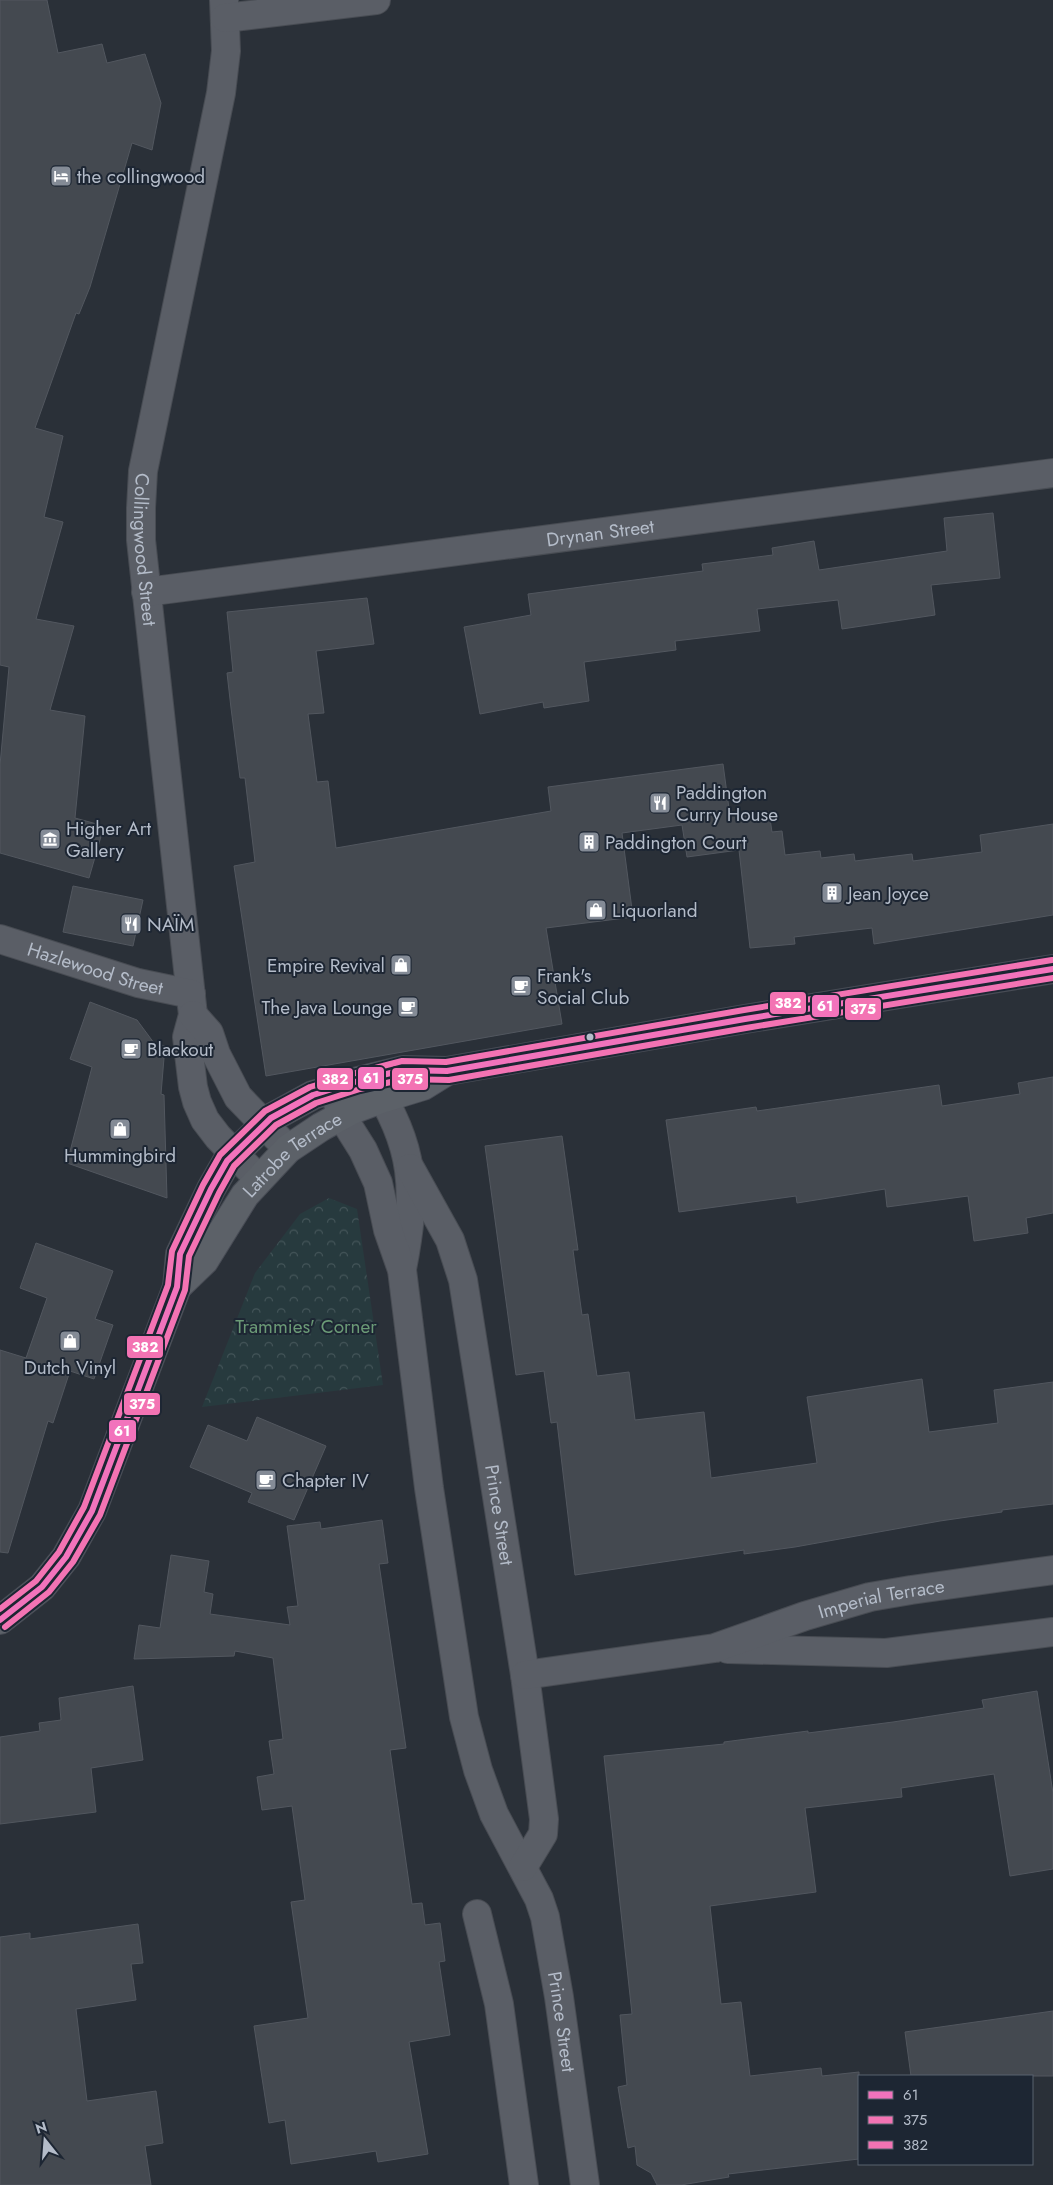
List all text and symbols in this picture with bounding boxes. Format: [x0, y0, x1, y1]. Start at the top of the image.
place label: the collingwood [77, 163, 205, 190]
hotel icon: the collingwood [49, 164, 73, 188]
street label: Collingwood Street [127, 472, 164, 628]
street label: Drynan Street [545, 512, 656, 553]
place label: Paddington Curry House [676, 779, 778, 828]
restaurant icon: Paddington Curry House [648, 791, 672, 815]
place label: Higher Art Gallery [66, 815, 151, 864]
museum icon: Higher Art Gallery [38, 827, 62, 851]
place label: Paddington Court [605, 829, 747, 856]
building icon: Paddington Court [577, 830, 601, 854]
place label: Jean Joyce [845, 880, 929, 907]
building icon: Jean Joyce [820, 881, 844, 905]
place label: Liquorland [612, 897, 698, 924]
shop icon: Liquorland [584, 898, 608, 922]
place label: NAÏM [147, 911, 194, 938]
restaurant icon: NAÏM [119, 912, 143, 936]
street label: Hazlewood Street [24, 935, 166, 1001]
place label: Empire Revival [267, 952, 385, 979]
shop icon: Empire Revival [389, 953, 413, 977]
place label: Frank's Social Club [537, 962, 629, 1011]
cafe icon: Frank's Social Club [509, 974, 533, 998]
line badge: 382 [769, 991, 807, 1015]
text: 382 [775, 993, 801, 1013]
place label: The Java Lounge [261, 994, 392, 1021]
line badge: 61 [811, 994, 840, 1018]
cafe icon: The Java Lounge [396, 995, 420, 1019]
text: 61 [817, 996, 833, 1016]
line badge: 375 [844, 997, 882, 1021]
text: 375 [850, 999, 876, 1019]
unlabelled marker [585, 1032, 595, 1042]
place label: Blackout [147, 1036, 214, 1063]
cafe icon: Blackout [119, 1037, 143, 1061]
line badge: 61 [357, 1066, 385, 1090]
line badge: 382 [316, 1067, 354, 1091]
line badge: 375 [391, 1067, 429, 1091]
text: 61 [363, 1068, 379, 1088]
text: 382 [322, 1069, 348, 1089]
text: 375 [397, 1069, 423, 1089]
street label: Latrobe Terrace [236, 1105, 347, 1203]
shop icon: Hummingbird [108, 1117, 132, 1141]
place label: Hummingbird [64, 1142, 176, 1169]
park label: Trammies' Corner [235, 1313, 377, 1340]
shop icon: Dutch Vinyl [58, 1329, 82, 1353]
line badge: 382 [126, 1335, 164, 1359]
text: 382 [132, 1337, 158, 1357]
place label: Dutch Vinyl [24, 1354, 116, 1381]
line badge: 375 [123, 1392, 161, 1416]
text: 375 [129, 1394, 155, 1414]
line badge: 61 [108, 1419, 137, 1443]
text: 61 [114, 1421, 130, 1441]
street label: Prince Street [479, 1462, 521, 1567]
place label: Chapter IV [282, 1467, 369, 1494]
cafe icon: Chapter IV [254, 1468, 278, 1492]
street label: Imperial Terrace [815, 1572, 946, 1625]
street label: Prince Street [541, 1969, 583, 2074]
legend [858, 2075, 1033, 2165]
text: 61 [903, 2084, 918, 2106]
text: 375 [903, 2109, 927, 2131]
north arrow [20, 2115, 70, 2165]
text: N [33, 2116, 49, 2139]
text: 382 [903, 2134, 928, 2156]

